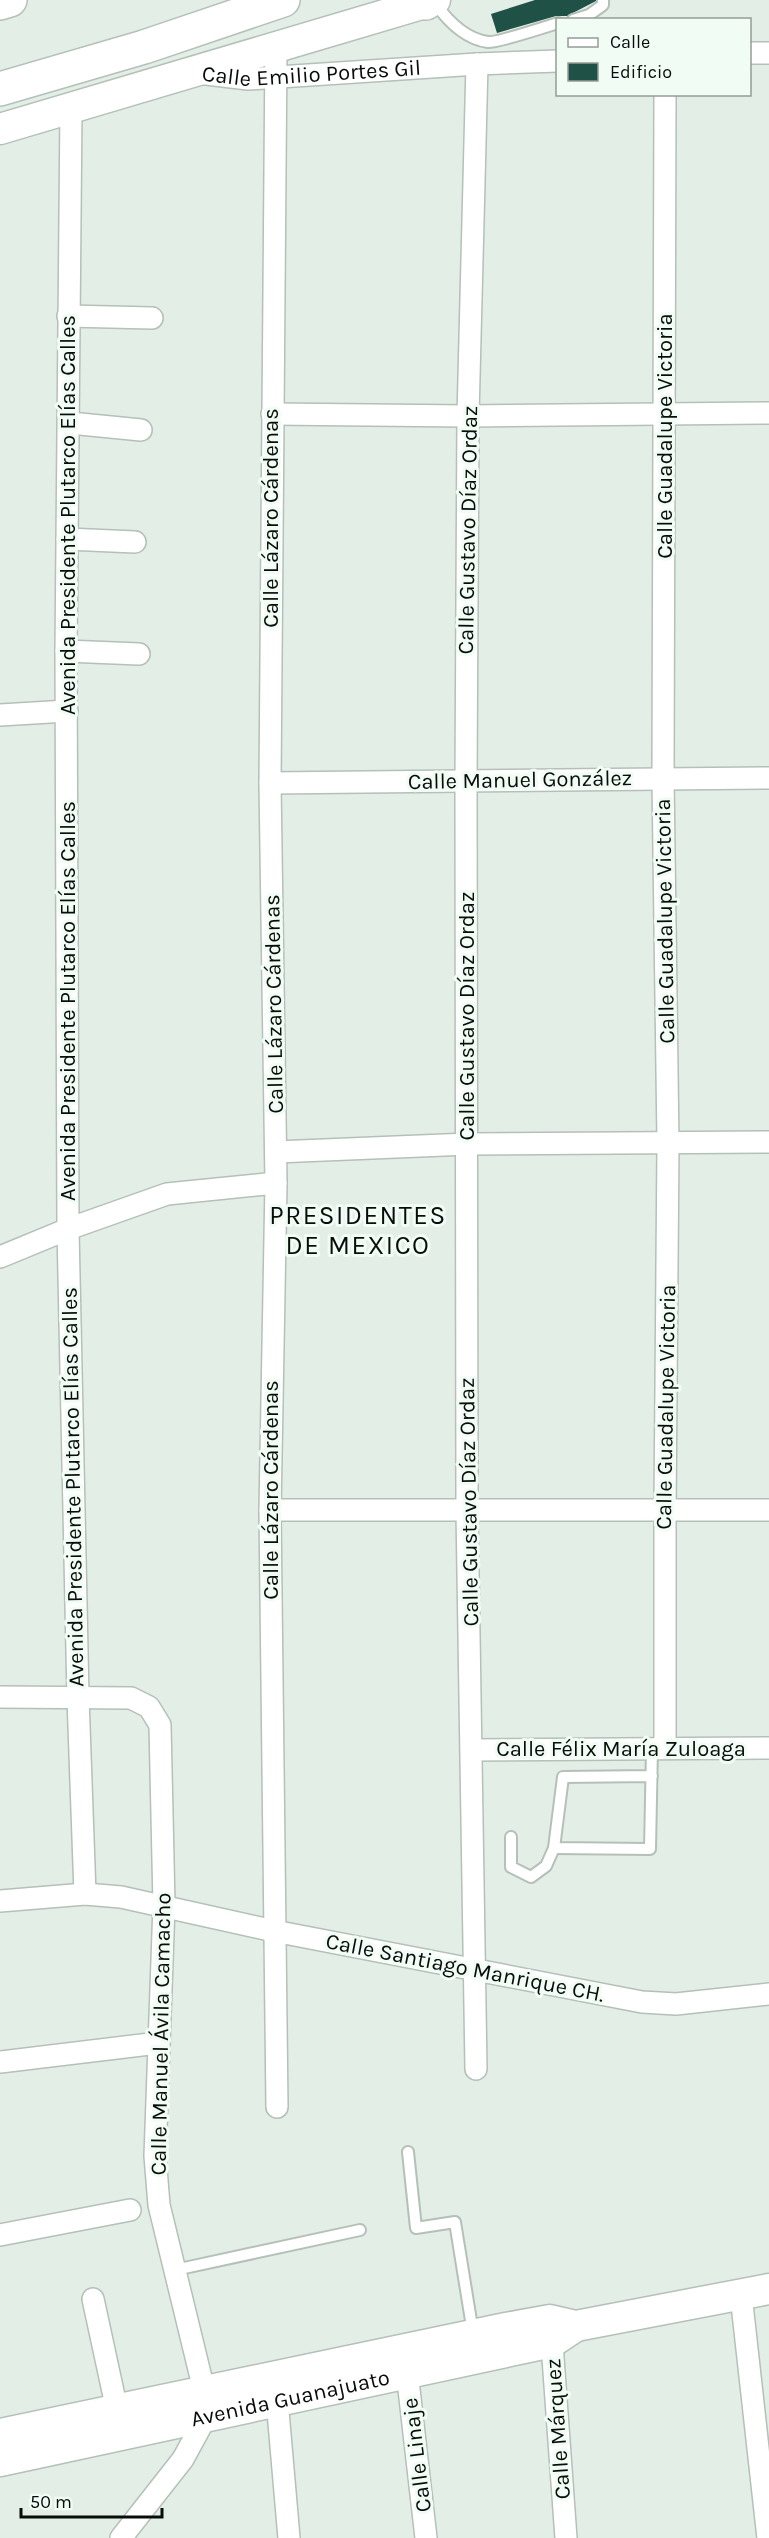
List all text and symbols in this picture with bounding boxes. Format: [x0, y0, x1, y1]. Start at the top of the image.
legend [556, 18, 751, 96]
text: Calle [610, 31, 650, 53]
street label: Calle Emilio Portes Gil [201, 55, 422, 92]
text: Edificio [610, 61, 672, 83]
street label: Calle Guadalupe Victoria [652, 313, 678, 559]
street label: Avenida Presidente Plutarco Elías Calles [55, 315, 81, 715]
street label: Calle Gustavo Díaz Ordaz [453, 405, 483, 655]
street label: Calle Lázaro Cárdenas [258, 408, 284, 628]
street label: Calle Manuel González [408, 765, 632, 795]
street label: Calle Guadalupe Victoria [650, 798, 680, 1044]
street label: Avenida Presidente Plutarco Elías Calles [55, 801, 81, 1201]
street label: Calle Gustavo Díaz Ordaz [454, 892, 480, 1140]
street label: Calle Lázaro Cárdenas [259, 894, 289, 1114]
district label: PRESIDENTES DE MEXICO [269, 1200, 447, 1261]
street label: Calle Guadalupe Victoria [651, 1284, 681, 1530]
street label: Avenida Presidente Plutarco Elías Calles [57, 1287, 89, 1687]
street label: Calle Gustavo Díaz Ordaz [454, 1377, 484, 1627]
street label: Calle Lázaro Cárdenas [258, 1380, 284, 1600]
street label: Calle Félix María Zuloaga [496, 1736, 746, 1762]
street label: Calle Manuel Ávila Camacho [145, 1892, 176, 2176]
street label: Calle Santiago Manrique CH. [324, 1928, 606, 2008]
street label: Calle Márquez [540, 2358, 576, 2500]
street label: Avenida Guanajuato [189, 2364, 392, 2432]
street label: Calle Linaje [397, 2396, 437, 2514]
scale bar [21, 2481, 162, 2519]
text: 50 m [30, 2491, 72, 2513]

